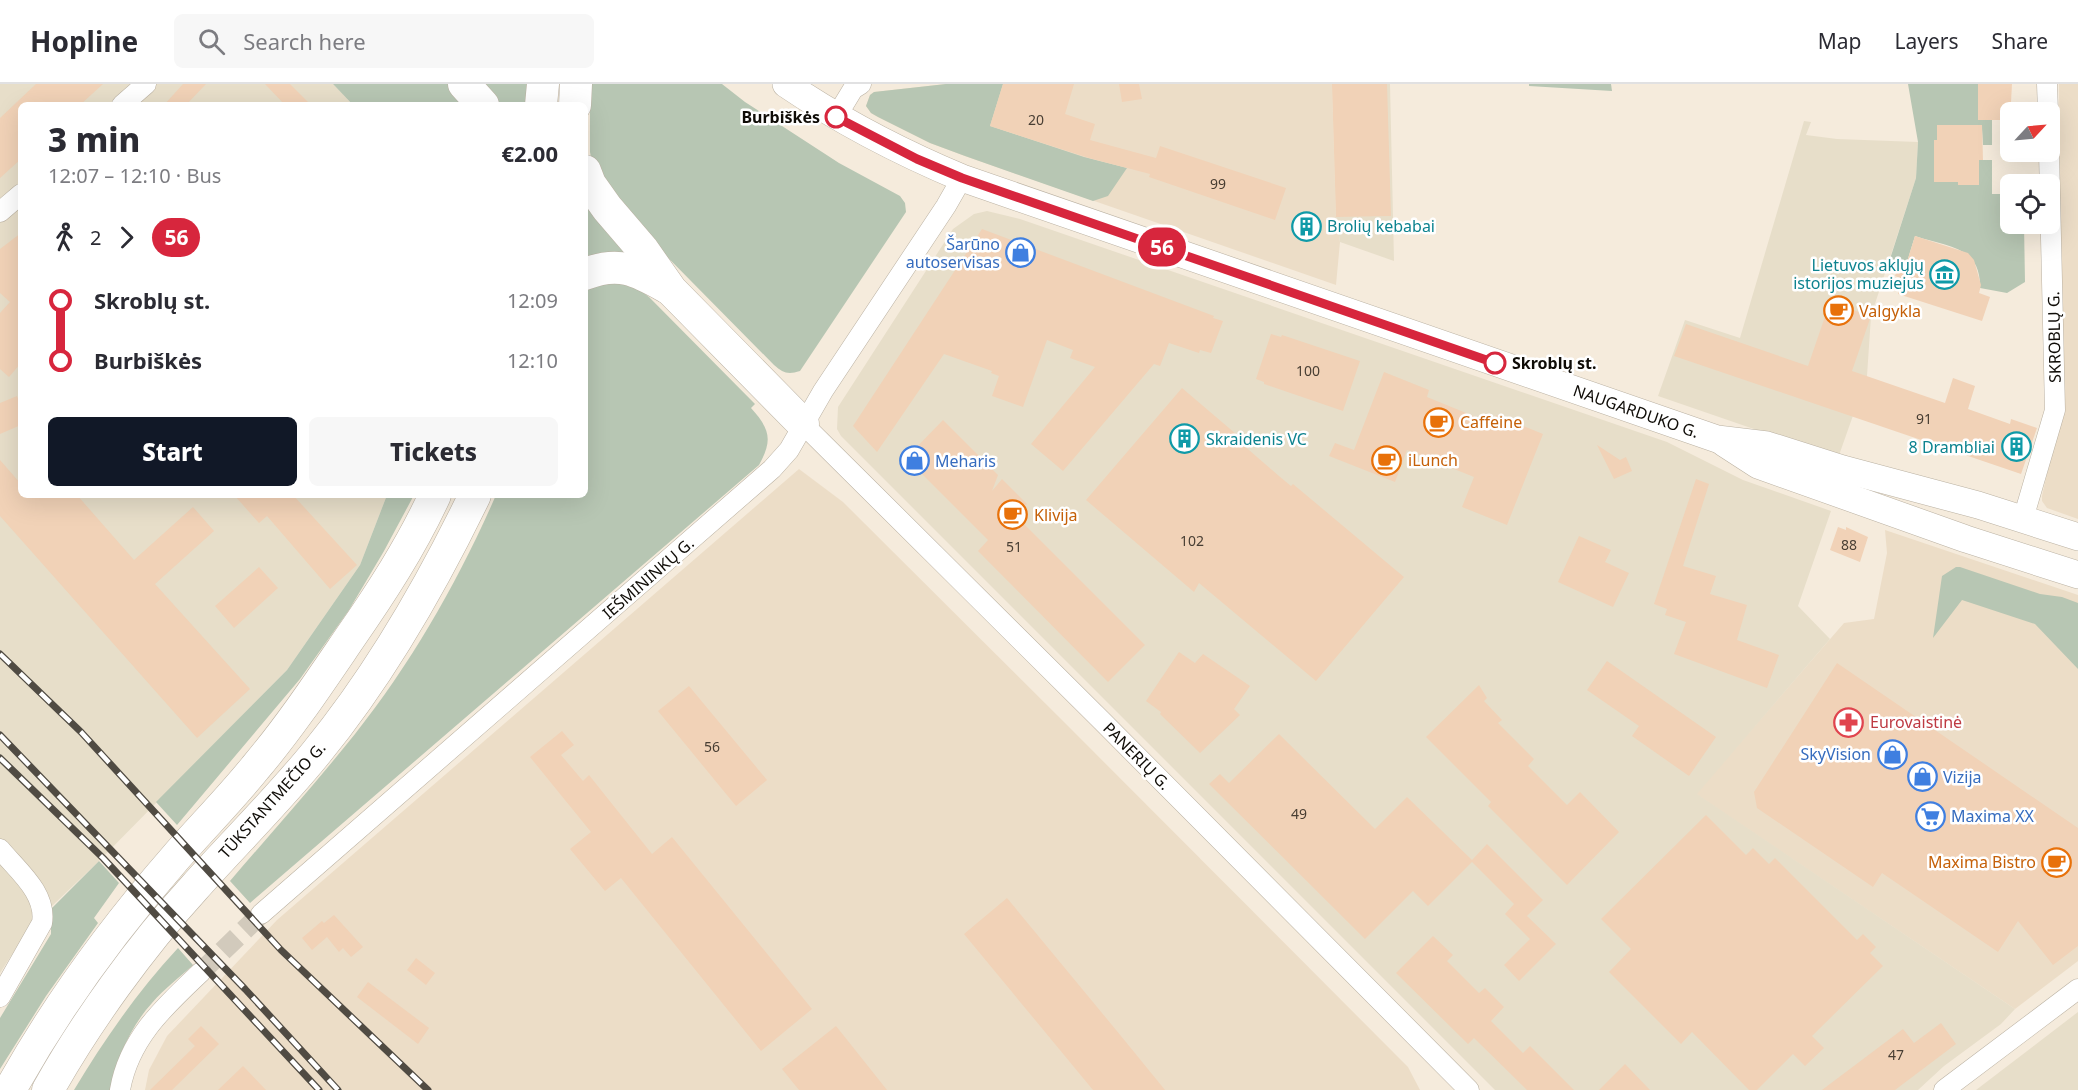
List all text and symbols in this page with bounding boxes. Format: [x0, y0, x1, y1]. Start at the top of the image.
search box [174, 14, 594, 68]
text: Hopline [30, 22, 138, 60]
icon: search [195, 25, 228, 58]
text: Search here [243, 26, 366, 56]
text: Map [1818, 27, 1862, 55]
text: Layers [1895, 27, 1959, 55]
text: Share [1992, 27, 2048, 55]
north arrow [2000, 102, 2060, 162]
map controls [2000, 102, 2060, 234]
place label: Burbiškės [741, 106, 820, 128]
marker: Burbiškės [825, 106, 847, 128]
house number: 20 [1028, 110, 1044, 129]
text: 3 min [48, 117, 140, 162]
text: €2.00 [501, 138, 558, 168]
text: 12:07 – 12:10 · Bus [48, 162, 221, 189]
house number: 99 [1210, 174, 1226, 193]
button: locate [2000, 174, 2060, 234]
building icon: Brolių kebabai [1290, 210, 1322, 242]
place label: Brolių kebabai [1327, 215, 1435, 237]
icon: walk [48, 221, 81, 254]
icon: forward [110, 221, 143, 254]
text: 56 [164, 223, 188, 251]
text: 2 [90, 224, 101, 251]
line badge: 56 [1135, 228, 1189, 266]
place label: Šarūno autoservisas [906, 233, 1000, 273]
text: 56 [1150, 233, 1174, 261]
shop icon: Šarūno autoservisas [1005, 237, 1037, 269]
place label: Lietuvos aklųjų istorijos muziejus [1793, 254, 1924, 294]
museum icon: Lietuvos aklųjų istorijos muziejus [1929, 258, 1961, 290]
text: Skroblų st. [94, 285, 210, 315]
text: 12:09 [507, 287, 558, 314]
street label: SKROBLŲ G. [2042, 291, 2066, 383]
cafe icon: Valgykla [1822, 295, 1854, 327]
place label: Valgykla [1859, 300, 1921, 322]
text: Burbiškės [94, 345, 202, 375]
text: 12:10 [507, 347, 558, 374]
marker: Skroblų st. [1484, 352, 1506, 374]
place label: Skroblų st. [1512, 352, 1596, 374]
house number: 100 [1296, 361, 1320, 380]
street label: NAUGARDUKO G. [1570, 379, 1702, 443]
cafe icon: Caffeine [1423, 406, 1455, 438]
house number: 91 [1916, 409, 1932, 428]
place label: Caffeine [1460, 411, 1522, 433]
button: Start [48, 417, 297, 486]
button: Tickets [309, 417, 558, 486]
building icon: Skraidenis VC [1169, 423, 1201, 455]
place label: Skraidenis VC [1206, 428, 1307, 450]
building icon: 8 Drambliai [2000, 431, 2032, 463]
place label: 8 Drambliai [1909, 436, 1995, 458]
cafe icon: iLunch [1371, 444, 1403, 476]
shop icon: Meharis [898, 445, 930, 477]
place label: iLunch [1408, 449, 1458, 471]
place label: Meharis [935, 450, 996, 472]
cafe icon: Klivija [997, 499, 1029, 531]
place label: Klivija [1034, 504, 1078, 526]
house number: 102 [1180, 531, 1204, 550]
street label: IEŠMININKŲ G. [598, 532, 698, 624]
house number: 88 [1841, 535, 1857, 554]
house number: 51 [1006, 537, 1022, 556]
pharmacy icon: Eurovaistinė [1833, 706, 1865, 738]
place label: Eurovaistinė [1870, 711, 1962, 733]
street label: PANERIŲ G. [1098, 717, 1176, 795]
street label: TŪKSTANTMEČIO G. [214, 737, 330, 863]
house number: 56 [704, 737, 720, 756]
shop icon: SkyVision [1876, 738, 1908, 770]
place label: SkyVision [1800, 743, 1871, 765]
shop icon: Vizija [1906, 761, 1938, 793]
place label: Vizija [1943, 766, 1981, 788]
supermarket icon: Maxima XX [1914, 800, 1946, 832]
house number: 49 [1291, 804, 1307, 823]
place label: Maxima XX [1951, 805, 2035, 827]
cafe icon: Maxima Bistro [2041, 846, 2073, 878]
place label: Maxima Bistro [1928, 851, 2036, 873]
house number: 47 [1888, 1045, 1904, 1064]

